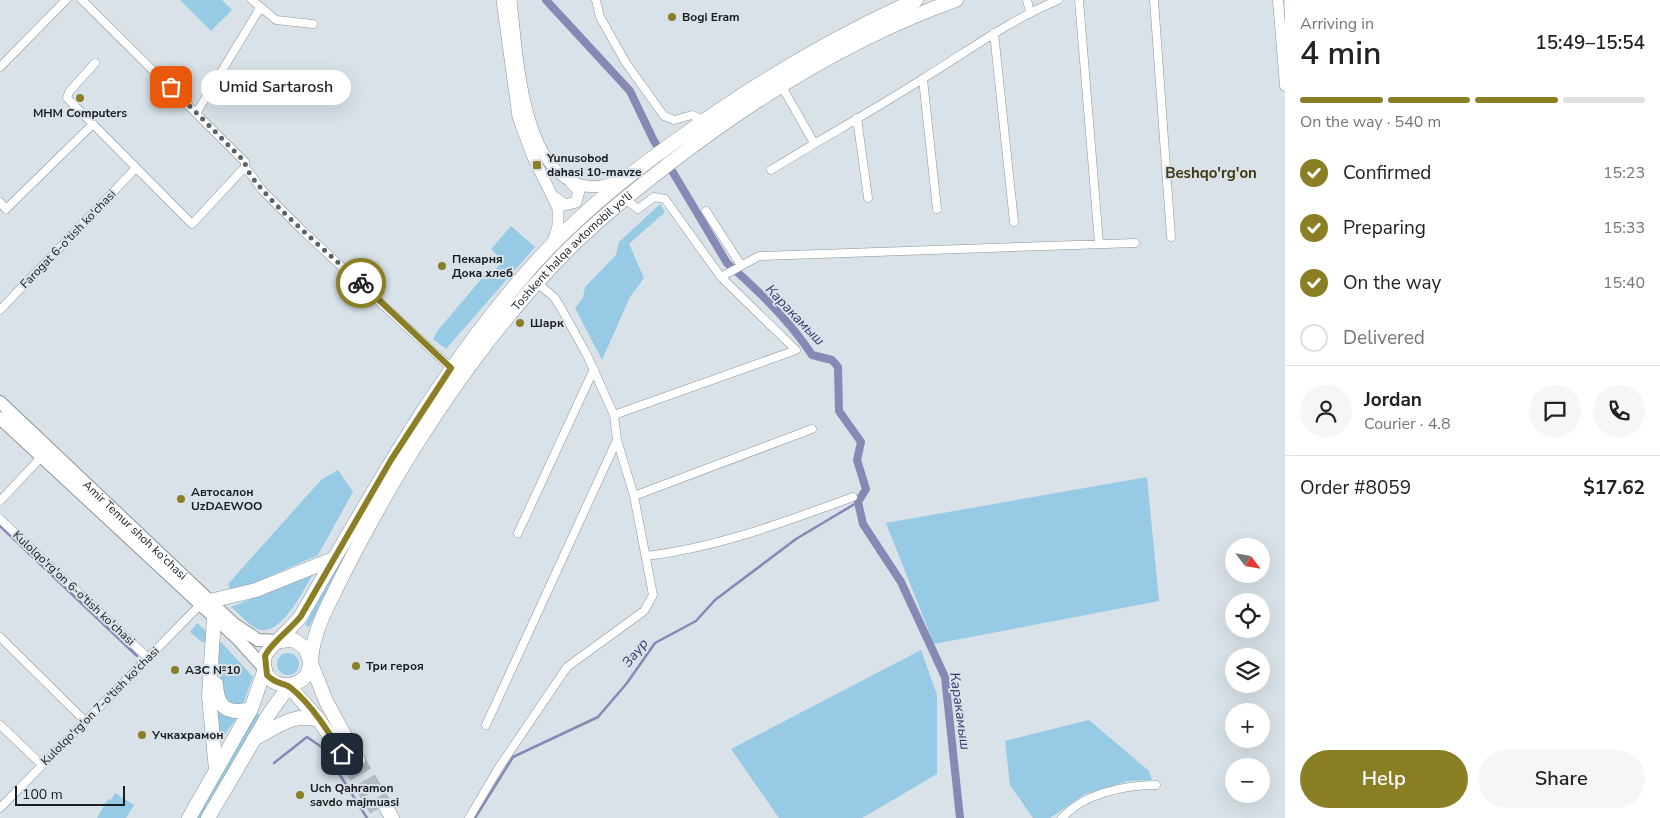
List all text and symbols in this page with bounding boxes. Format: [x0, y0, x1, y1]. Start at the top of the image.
place label: Bogi Eram [682, 9, 740, 25]
marker: Bogi Eram [666, 11, 678, 23]
text: Arriving in [1300, 13, 1374, 35]
text: 15:49–15:54 [1535, 30, 1645, 56]
text: 4 min [1300, 32, 1382, 75]
pin [150, 66, 192, 108]
callout: Umid Sartarosh [201, 70, 351, 104]
icon: bag [157, 73, 185, 101]
text: Umid Sartarosh [219, 76, 333, 98]
marker: MHM Computers [74, 92, 86, 104]
place label: MHM Computers [33, 105, 127, 121]
text: On the way · 540 m [1300, 111, 1441, 133]
place label: Yunusobod dahasi 10-mavze [546, 150, 642, 180]
marker: Yunusobod dahasi 10-mavze [531, 159, 543, 171]
icon: check [1300, 159, 1328, 187]
text: Confirmed [1343, 160, 1431, 186]
text: 15:23 [1603, 162, 1645, 184]
district label: Beshqo'rg'on [1165, 163, 1257, 183]
street label: Farogat 6-o'tish ko'chasi [17, 186, 119, 292]
street label: Toshkent halqa avtomobil yo'li [508, 188, 636, 314]
icon: check [1300, 214, 1328, 242]
text: Preparing [1343, 215, 1426, 241]
text: 15:33 [1603, 217, 1645, 239]
place label: Пекарня Дока хлеб [452, 251, 513, 281]
courier [336, 258, 386, 308]
marker: Пекарня Дока хлеб [436, 260, 448, 272]
icon: bike [347, 269, 375, 297]
icon: check [1300, 269, 1328, 297]
text: On the way [1343, 270, 1441, 296]
text: 15:40 [1603, 272, 1645, 294]
water label: Каракамыш [761, 280, 829, 350]
place label: Шарк [530, 315, 564, 331]
marker: Шарк [514, 317, 526, 329]
text: Delivered [1343, 325, 1425, 351]
button: person [1300, 385, 1352, 437]
button: chat [1529, 385, 1581, 437]
button: phone [1593, 385, 1645, 437]
text: Jordan [1364, 387, 1422, 413]
text: Courier · 4.8 [1364, 413, 1450, 435]
text: Order #8059 [1300, 475, 1411, 501]
text: $17.62 [1583, 475, 1645, 501]
street label: Amir Temur shoh ko'chasi [79, 477, 191, 583]
place label: Автосалон UzDAEWOO [191, 484, 263, 514]
marker: Автосалон UzDAEWOO [175, 493, 187, 505]
street label: Kulolqo'rg'on 6-o'tish ko'chasi [9, 527, 139, 649]
north arrow [1225, 538, 1270, 582]
map controls [1225, 538, 1270, 803]
button: locate [1225, 593, 1270, 638]
water label: Заур [617, 635, 653, 671]
street label: Kulolqo'rg'on 7-o'tish ko'chasi [37, 643, 163, 769]
button: layers [1225, 648, 1270, 693]
place label: Три героя [366, 658, 424, 674]
marker: Три героя [350, 660, 362, 672]
place label: АЗС №10 [185, 662, 241, 678]
marker: АЗС №10 [169, 664, 181, 676]
water label: Каракамыш [945, 671, 975, 751]
button: + [1225, 703, 1270, 748]
place label: Учкахрамон [151, 727, 224, 743]
marker: Учкахрамон [136, 729, 148, 741]
pin [321, 733, 363, 775]
icon: home [328, 740, 356, 768]
button: Help [1300, 750, 1468, 808]
button: Share [1478, 750, 1645, 808]
button: − [1225, 758, 1270, 803]
place label: Uch Qahramon savdo majmuasi [310, 780, 399, 810]
scale bar [15, 783, 125, 806]
text: 100 m [22, 785, 63, 804]
marker: Uch Qahramon savdo majmuasi [294, 789, 306, 801]

